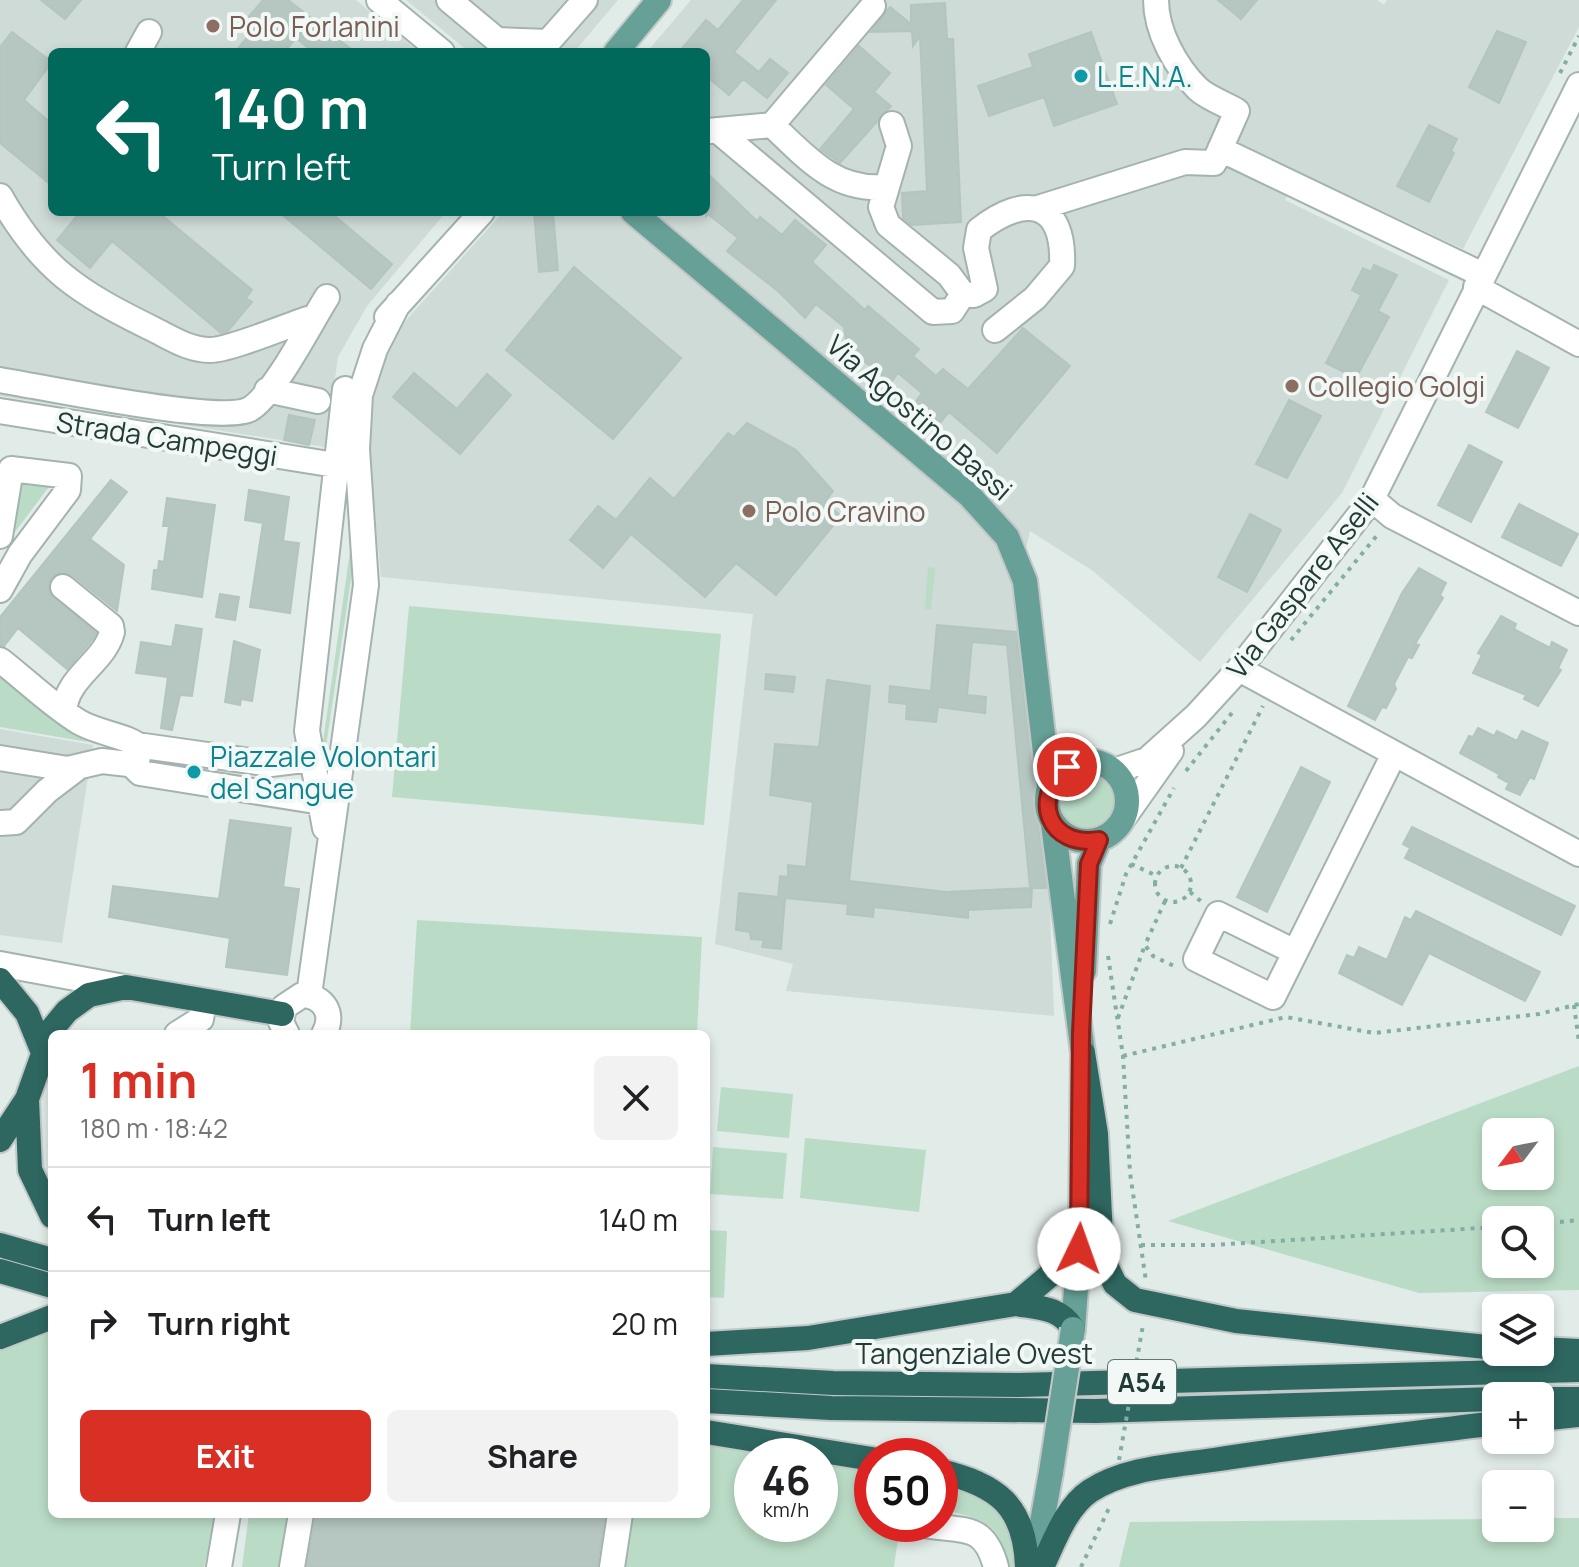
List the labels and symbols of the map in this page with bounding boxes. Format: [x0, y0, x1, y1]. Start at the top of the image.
place label: Polo Forlanini [229, 7, 400, 45]
marker: Polo Forlanini [204, 17, 222, 35]
place label: L.E.N.A. [1097, 57, 1193, 95]
marker: L.E.N.A. [1072, 67, 1090, 85]
street label: Via Agostino Bassi [819, 326, 1021, 508]
place label: Collegio Golgi [1308, 367, 1485, 405]
marker: Collegio Golgi [1283, 377, 1301, 395]
street label: Strada Campeggi [54, 402, 280, 474]
street label: Via Gaspare Aselli [1217, 484, 1387, 686]
place label: Polo Cravino [765, 492, 926, 530]
marker: Polo Cravino [740, 502, 758, 520]
pin [1033, 733, 1101, 801]
place label: Piazzale Volontari del Sangue [210, 737, 437, 807]
marker: Piazzale Volontari del Sangue [185, 763, 203, 781]
north arrow [1482, 1118, 1554, 1190]
position arrow [1037, 1207, 1121, 1291]
street label: Tangenziale Ovest [855, 1334, 1093, 1372]
road number: A54 [1108, 1360, 1176, 1404]
speed limit sign: 50 [854, 1438, 958, 1542]

